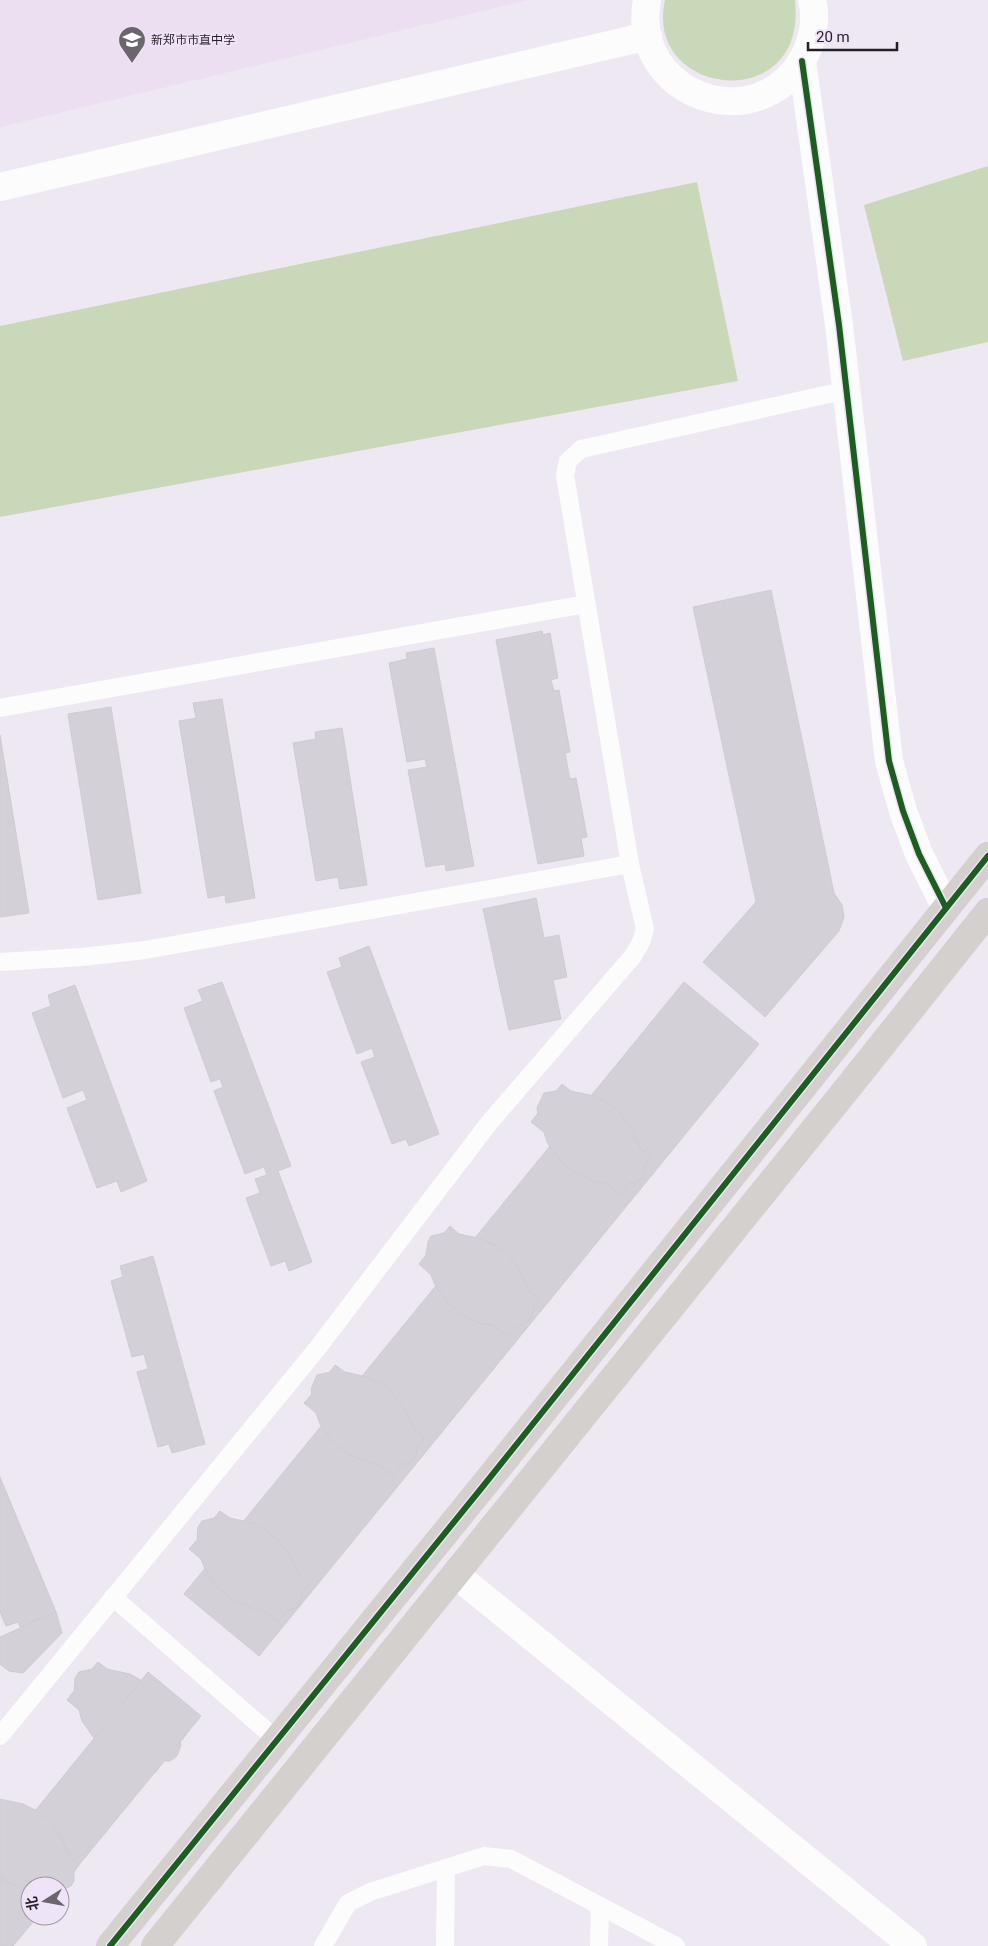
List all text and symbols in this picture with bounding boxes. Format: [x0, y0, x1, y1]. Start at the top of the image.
scale bar [808, 20, 897, 52]
school or university icon: 新郑市市直中学 [117, 25, 147, 64]
text: 20 m [816, 28, 850, 46]
place label: 新郑市市直中学 [151, 33, 235, 47]
north arrow [20, 1876, 70, 1926]
text: 北 [23, 1895, 41, 1912]

